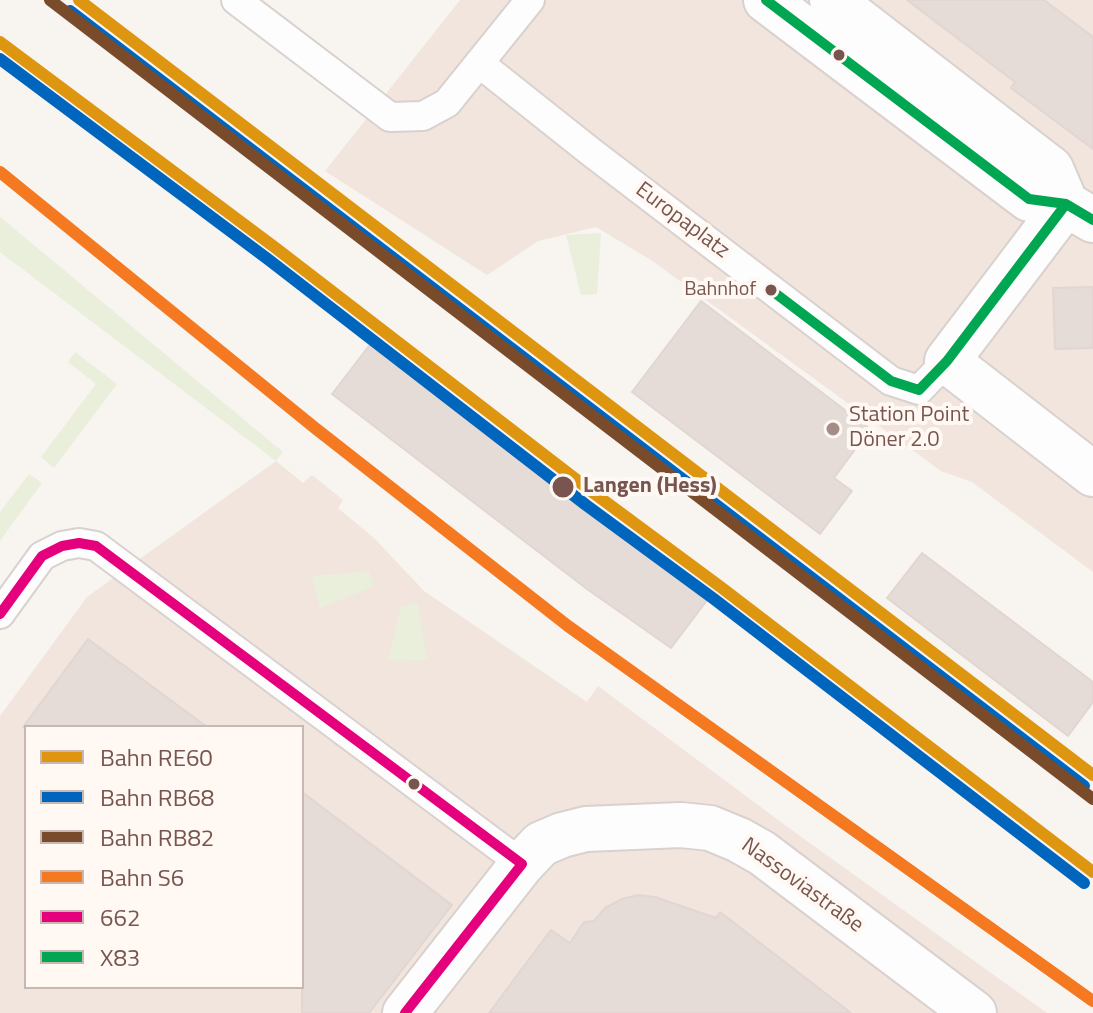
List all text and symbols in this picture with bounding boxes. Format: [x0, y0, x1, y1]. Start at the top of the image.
unlabelled marker [831, 47, 847, 63]
street label: Europaplatz [630, 177, 734, 265]
place label: Bahnhof [684, 278, 756, 302]
marker: Bahnhof [763, 282, 779, 298]
place label: Station Point Döner 2.0 [849, 403, 969, 454]
marker: Station Point Döner 2.0 [824, 420, 842, 438]
marker: Langen (Hess) [550, 474, 576, 500]
place label: Langen (Hess) [583, 474, 717, 500]
legend [24, 725, 304, 989]
text: Bahn RE60 [100, 739, 213, 775]
unlabelled marker [406, 776, 422, 792]
text: Bahn RB68 [100, 779, 214, 815]
text: Bahn RB82 [100, 819, 214, 855]
street label: Nassoviastraße [736, 833, 868, 939]
text: Bahn S6 [100, 859, 184, 895]
text: 662 [100, 899, 140, 935]
text: X83 [100, 939, 140, 975]

